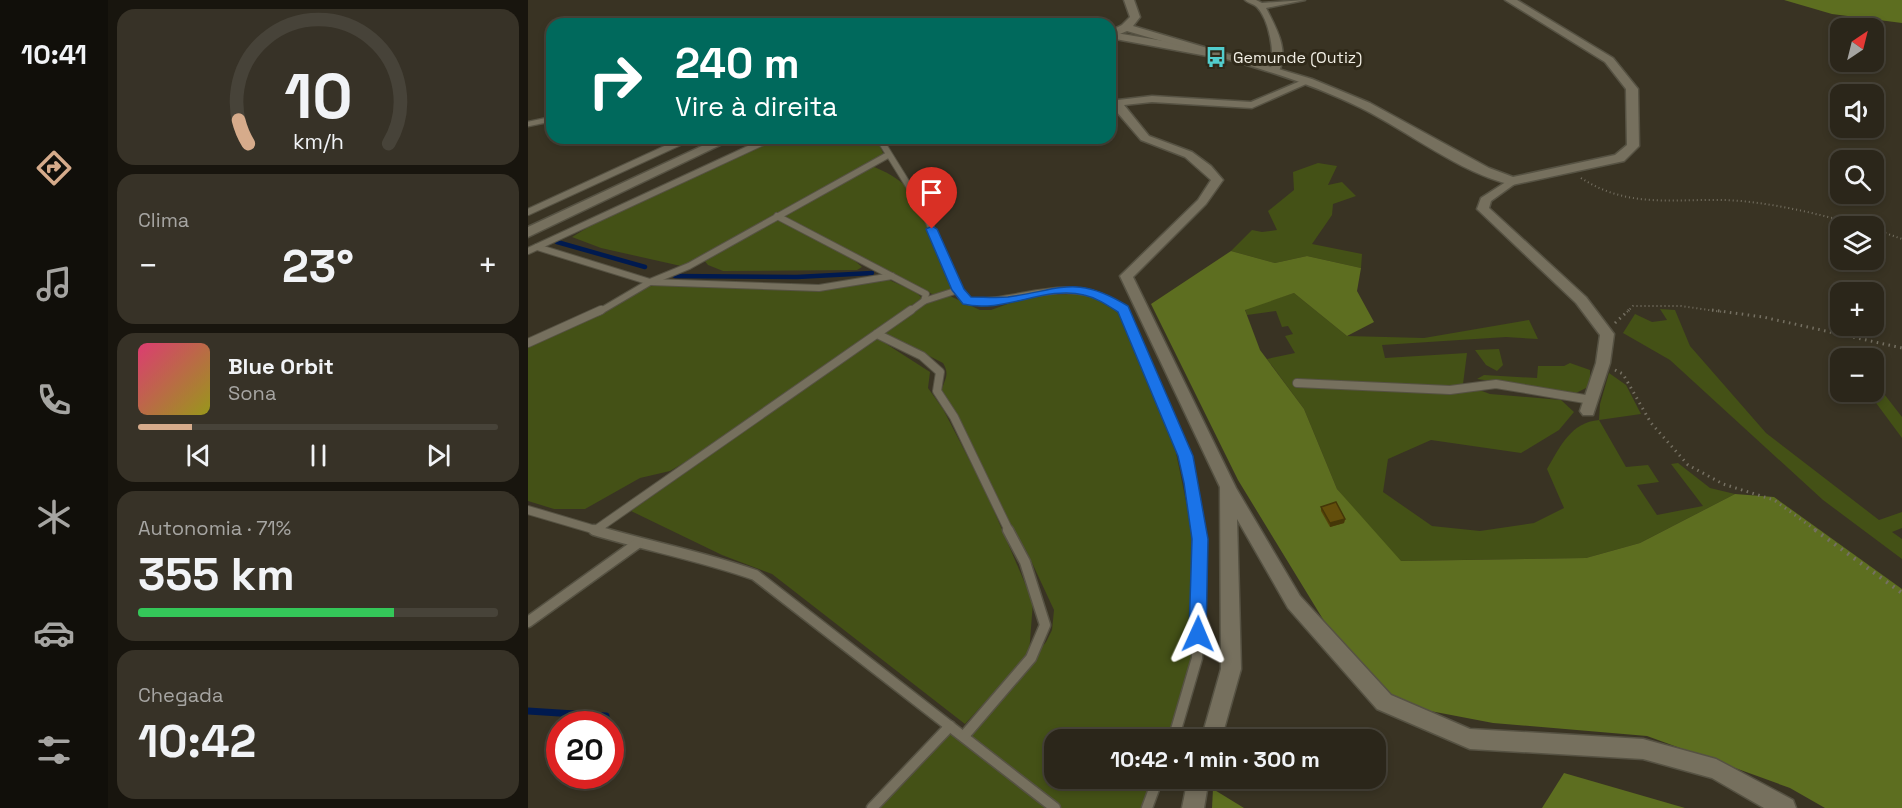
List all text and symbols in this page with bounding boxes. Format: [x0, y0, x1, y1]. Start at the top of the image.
north arrow [1830, 18, 1884, 72]
map controls [1830, 18, 1884, 402]
text: 10:41 [21, 37, 87, 72]
text: 240 m [675, 37, 800, 90]
icon: right [576, 42, 654, 120]
bus stop icon: Gemunde (Outiz) [1204, 45, 1228, 69]
place label: Gemunde (Outiz) [1233, 47, 1362, 68]
text: 10 [284, 57, 352, 136]
button: sound [1830, 84, 1884, 138]
text: Vire à direita [675, 89, 838, 124]
text: km/h [292, 128, 344, 155]
icon: directions [33, 147, 75, 189]
button: search [1830, 150, 1884, 204]
pin [906, 167, 957, 229]
icon: arrive [915, 176, 948, 209]
text: Clima [138, 207, 189, 233]
button: layers [1830, 216, 1884, 270]
text: 23° [282, 238, 354, 295]
text: − [138, 245, 158, 287]
text: + [478, 245, 498, 287]
icon: music [33, 263, 75, 305]
button: + [1830, 282, 1884, 336]
button: − [1830, 348, 1884, 402]
text: Blue Orbit [228, 352, 334, 380]
icon: phone [33, 379, 75, 421]
text: Sona [228, 380, 276, 406]
icon: previous [182, 439, 215, 472]
icon: pause [302, 439, 335, 472]
icon: next [422, 439, 455, 472]
icon: climate [33, 496, 75, 538]
text: Autonomia · 71% [138, 515, 291, 541]
text: 355 km [138, 546, 295, 603]
position arrow [1166, 602, 1230, 666]
icon: car [33, 612, 75, 654]
text: Chegada [138, 682, 223, 708]
speed limit sign: 20 [546, 711, 624, 789]
text: 10:42 [138, 713, 256, 770]
icon: filters [33, 729, 75, 771]
text: 10:42 · 1 min · 300 m [1110, 745, 1320, 773]

